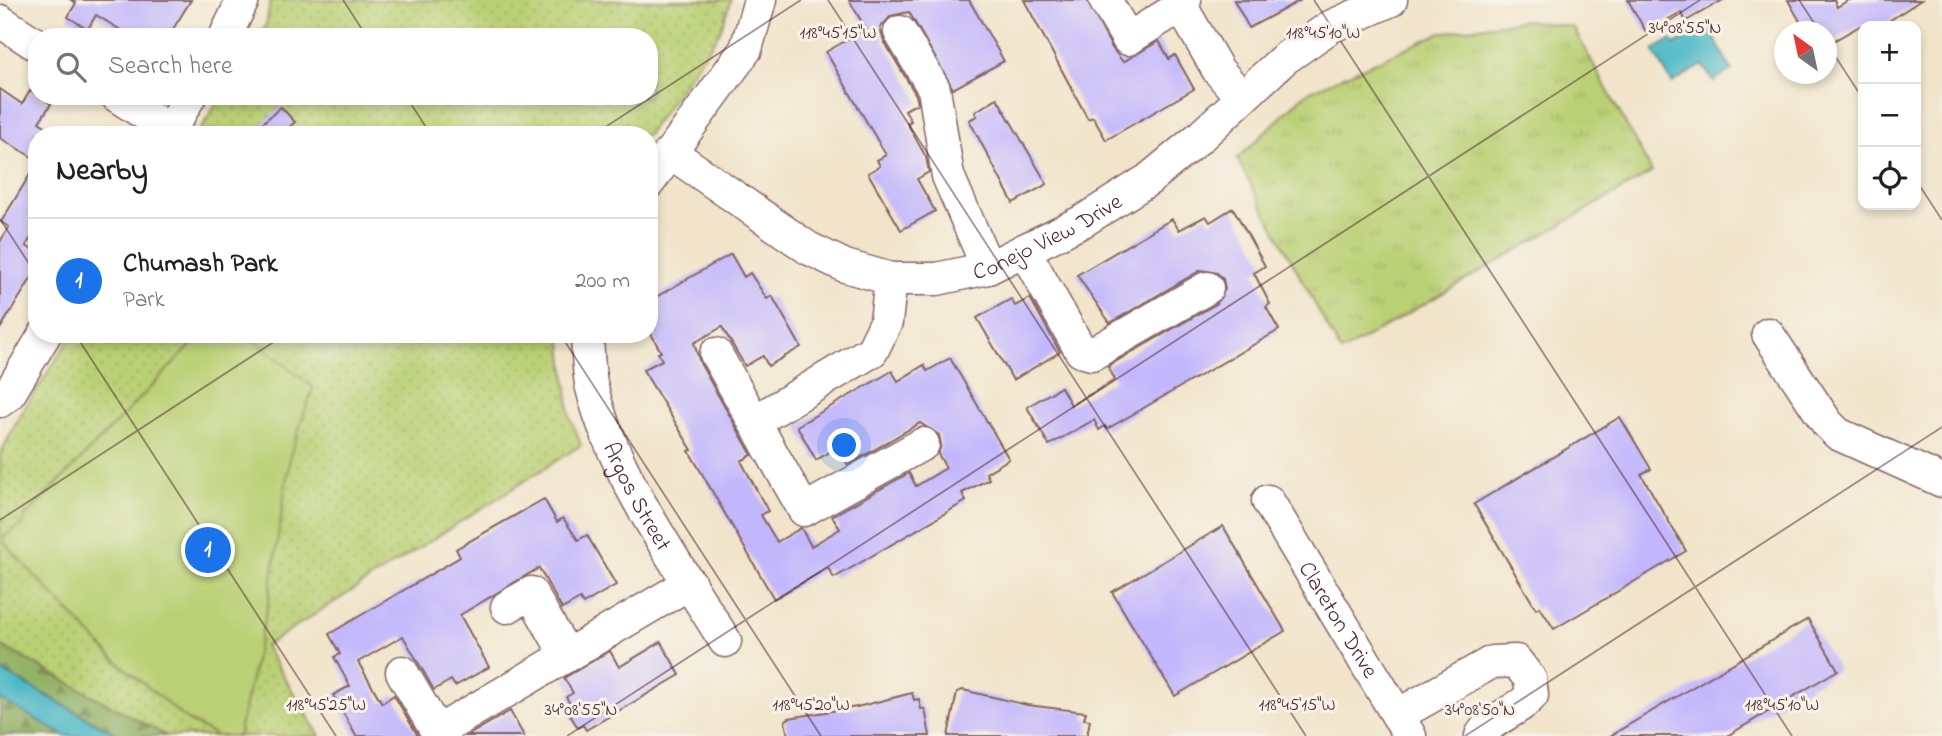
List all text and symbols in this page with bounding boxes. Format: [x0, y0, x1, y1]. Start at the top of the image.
text: 34°08'55"N [1648, 16, 1722, 42]
text: 118°45'15"W [800, 21, 876, 47]
text: 118°45'10"W [1286, 21, 1360, 47]
north arrow [1774, 21, 1837, 84]
map controls [1858, 21, 1921, 210]
button: + [1858, 21, 1921, 84]
search box [28, 28, 658, 105]
icon: search [52, 48, 90, 86]
text: Search here [108, 48, 233, 86]
button: − [1858, 84, 1921, 147]
button: locate [1858, 147, 1921, 210]
text: Nearby [56, 150, 148, 194]
street label: Conejo View Drive [970, 186, 1130, 290]
text: Chumash Park [123, 246, 278, 284]
text: 1 [75, 265, 83, 298]
text: 200 m [575, 265, 630, 298]
text: Park [123, 284, 165, 317]
your location [827, 428, 861, 462]
street label: Argos Street [593, 437, 679, 558]
pin: 1 [185, 524, 231, 576]
street label: Clareton Drive [1289, 556, 1386, 686]
text: 118°45'25"W [286, 693, 366, 719]
text: 118°45'20"W [772, 693, 850, 719]
text: 118°45'15"W [1259, 693, 1335, 719]
text: 118°45'10"W [1745, 693, 1819, 719]
text: 34°08'55"N [544, 698, 618, 724]
text: 34°08'50"N [1445, 698, 1515, 724]

